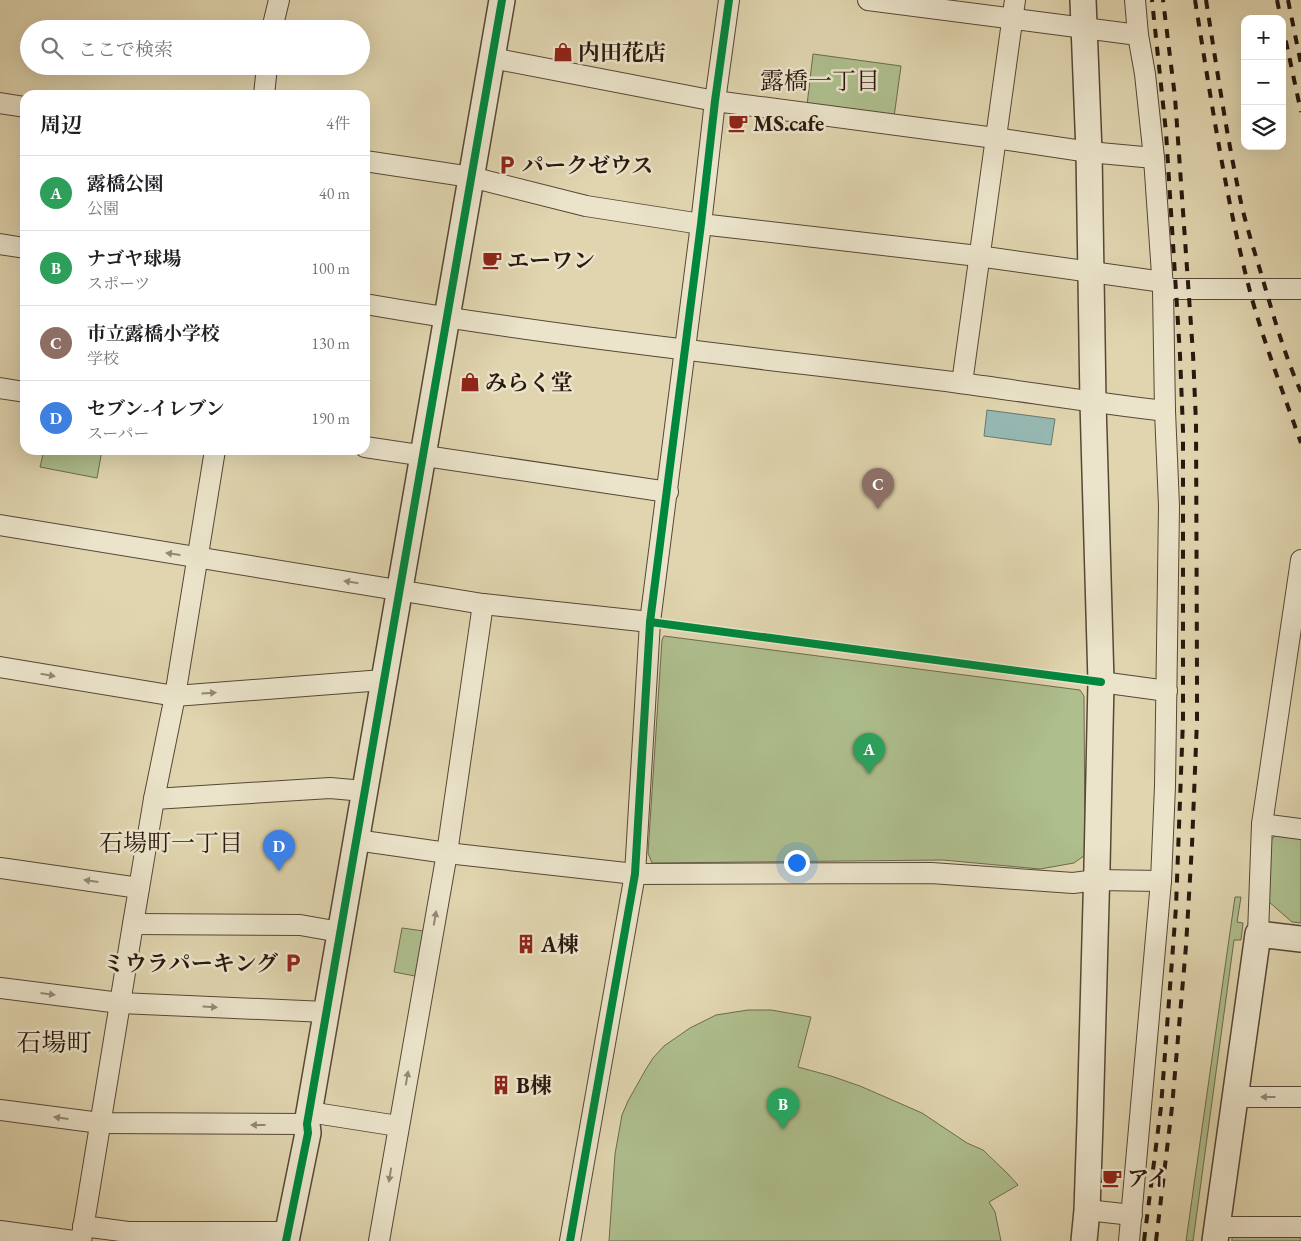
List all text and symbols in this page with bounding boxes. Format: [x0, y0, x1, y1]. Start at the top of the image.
map controls [1241, 15, 1286, 150]
button: + [1241, 15, 1286, 60]
search box [20, 20, 370, 75]
icon: search [38, 34, 66, 62]
text: ここで検索 [78, 37, 173, 62]
place label: 内田花店 [578, 38, 666, 67]
shop icon: 内田花店 [552, 41, 574, 63]
button: − [1241, 60, 1286, 105]
district label: 露橋一丁目 [760, 65, 880, 96]
button: layers [1241, 105, 1286, 150]
place label: MS.cafe [753, 109, 824, 138]
text: 周辺 [40, 111, 82, 138]
cafe icon: MS.cafe [727, 112, 749, 134]
text: 4件 [326, 113, 350, 134]
place label: パークゼウス [522, 151, 653, 180]
parking icon: パークゼウス [496, 154, 518, 176]
text: 露橋公園 [87, 171, 163, 196]
text: A [50, 183, 62, 204]
text: 40 m [319, 183, 350, 204]
text: 公園 [87, 198, 119, 219]
text: ナゴヤ球場 [87, 246, 181, 271]
place label: エーワン [507, 246, 595, 275]
cafe icon: エーワン [481, 249, 503, 271]
text: B [51, 258, 61, 279]
text: 100 m [311, 258, 350, 279]
text: スポーツ [87, 273, 150, 294]
text: 市立露橋小学校 [87, 321, 220, 346]
text: C [50, 333, 62, 354]
text: 130 m [311, 333, 350, 354]
text: 学校 [87, 348, 119, 369]
place label: みらく堂 [485, 368, 573, 397]
shop icon: みらく堂 [459, 371, 481, 393]
text: セブン-イレブン [87, 396, 225, 421]
text: D [50, 408, 62, 429]
text: 190 m [311, 408, 350, 429]
text: スーパー [87, 423, 149, 444]
pin: C [862, 468, 894, 509]
one-way arrow [165, 549, 181, 557]
one-way arrow [342, 578, 358, 586]
one-way arrow [40, 671, 56, 679]
one-way arrow [201, 689, 217, 697]
pin: A [853, 733, 885, 774]
district label: 石場町一丁目 [99, 827, 243, 858]
pin: D [263, 830, 295, 871]
your location [784, 850, 810, 876]
one-way arrow [83, 876, 99, 884]
one-way arrow [432, 910, 440, 926]
place label: A棟 [540, 930, 579, 959]
building icon: A棟 [515, 933, 537, 955]
place label: ミウラパーキング [103, 949, 278, 978]
parking icon: ミウラパーキング [282, 952, 304, 974]
one-way arrow [41, 990, 57, 998]
one-way arrow [203, 1004, 219, 1012]
district label: 石場町 [16, 1026, 92, 1058]
one-way arrow [403, 1070, 411, 1086]
place label: B棟 [516, 1071, 552, 1100]
building icon: B棟 [490, 1074, 512, 1096]
pin: B [767, 1088, 799, 1129]
one-way arrow [1260, 1093, 1276, 1101]
one-way arrow [52, 1114, 68, 1122]
one-way arrow [250, 1121, 266, 1129]
place label: アイ [1127, 1164, 1169, 1193]
one-way arrow [386, 1167, 394, 1183]
cafe icon: アイ [1101, 1167, 1123, 1189]

